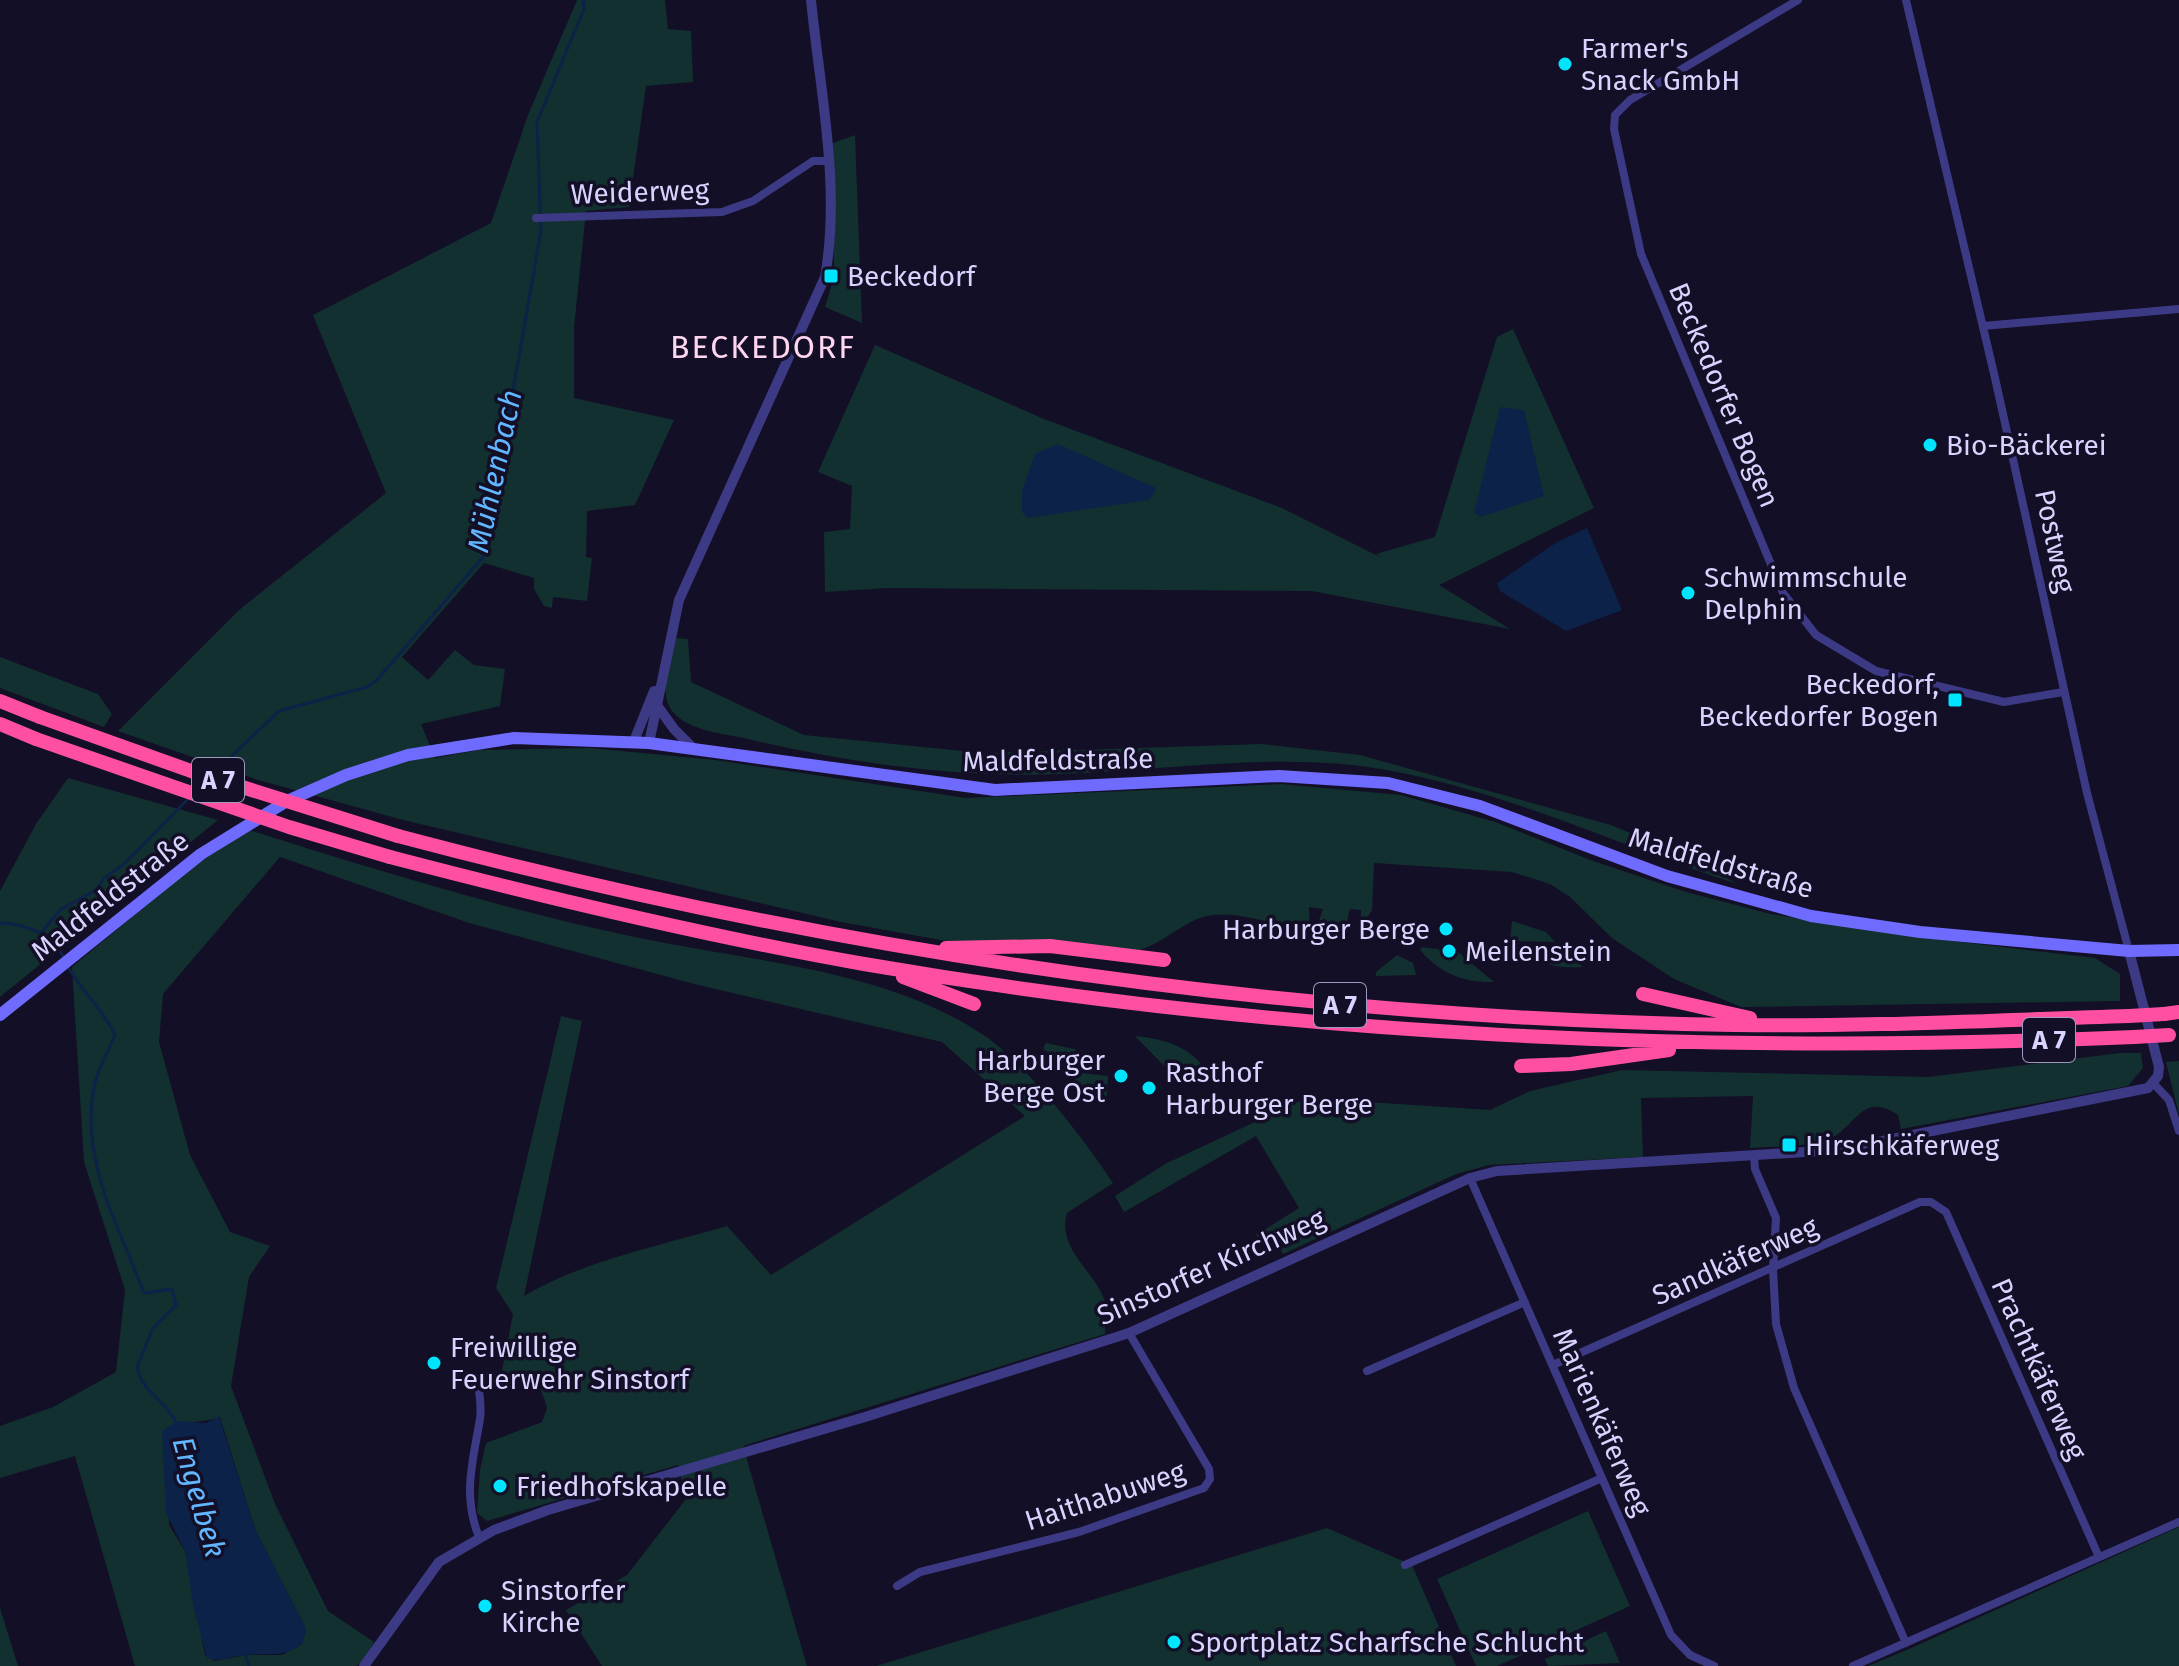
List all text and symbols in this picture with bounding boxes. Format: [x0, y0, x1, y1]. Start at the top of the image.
place label: Farmer's Snack GmbH [1581, 32, 1740, 97]
marker: Farmer's Snack GmbH [1556, 55, 1574, 73]
street label: Weiderweg [570, 173, 710, 211]
place label: Beckedorf [847, 260, 978, 293]
marker: Beckedorf [822, 267, 840, 285]
street label: Beckedorfer Bogen [1662, 278, 1786, 512]
district label: BECKEDORF [670, 328, 856, 366]
water label: Mühlenbach [460, 386, 530, 556]
place label: Bio-Bäckerei [1946, 429, 2107, 462]
marker: Bio-Bäckerei [1921, 436, 1939, 454]
street label: Postweg [2028, 486, 2082, 596]
place label: Schwimmschule Delphin [1704, 561, 1908, 626]
marker: Schwimmschule Delphin [1679, 584, 1697, 602]
place label: Beckedorf, Beckedorfer Bogen [1698, 668, 1939, 733]
marker: Beckedorf, Beckedorfer Bogen [1946, 691, 1964, 709]
street label: Maldfeldstraße [962, 742, 1154, 778]
road number: A 7 [192, 758, 244, 802]
street label: Maldfeldstraße [1625, 821, 1817, 905]
street label: Maldfeldstraße [25, 824, 195, 968]
place label: Harburger Berge [1222, 913, 1430, 946]
marker: Harburger Berge [1437, 920, 1455, 938]
place label: Meilenstein [1465, 935, 1612, 968]
marker: Meilenstein [1440, 942, 1458, 960]
road number: A 7 [1314, 983, 1366, 1027]
road number: A 7 [2023, 1018, 2075, 1062]
place label: Harburger Berge Ost [976, 1044, 1106, 1109]
place label: Rasthof Harburger Berge [1165, 1056, 1373, 1121]
marker: Harburger Berge Ost [1112, 1067, 1130, 1085]
marker: Rasthof Harburger Berge [1140, 1079, 1158, 1097]
place label: Hirschkäferweg [1805, 1129, 2000, 1162]
marker: Hirschkäferweg [1780, 1136, 1798, 1154]
street label: Sinstorfer Kirchweg [1092, 1202, 1331, 1332]
street label: Sandkäferweg [1647, 1210, 1823, 1312]
street label: Prachtkäferweg [1984, 1273, 2094, 1465]
street label: Marienkäferweg [1546, 1323, 1658, 1521]
place label: Freiwillige Feuerwehr Sinstorf [450, 1331, 692, 1396]
marker: Freiwillige Feuerwehr Sinstorf [425, 1354, 443, 1372]
water label: Engelbek [165, 1433, 233, 1561]
street label: Haithabuweg [1021, 1454, 1190, 1537]
place label: Friedhofskapelle [516, 1470, 727, 1503]
marker: Friedhofskapelle [491, 1477, 509, 1495]
place label: Sinstorfer Kirche [501, 1574, 626, 1639]
marker: Sinstorfer Kirche [476, 1597, 494, 1615]
place label: Sportplatz Scharfsche Schlucht [1190, 1626, 1585, 1659]
marker: Sportplatz Scharfsche Schlucht [1165, 1633, 1183, 1651]

